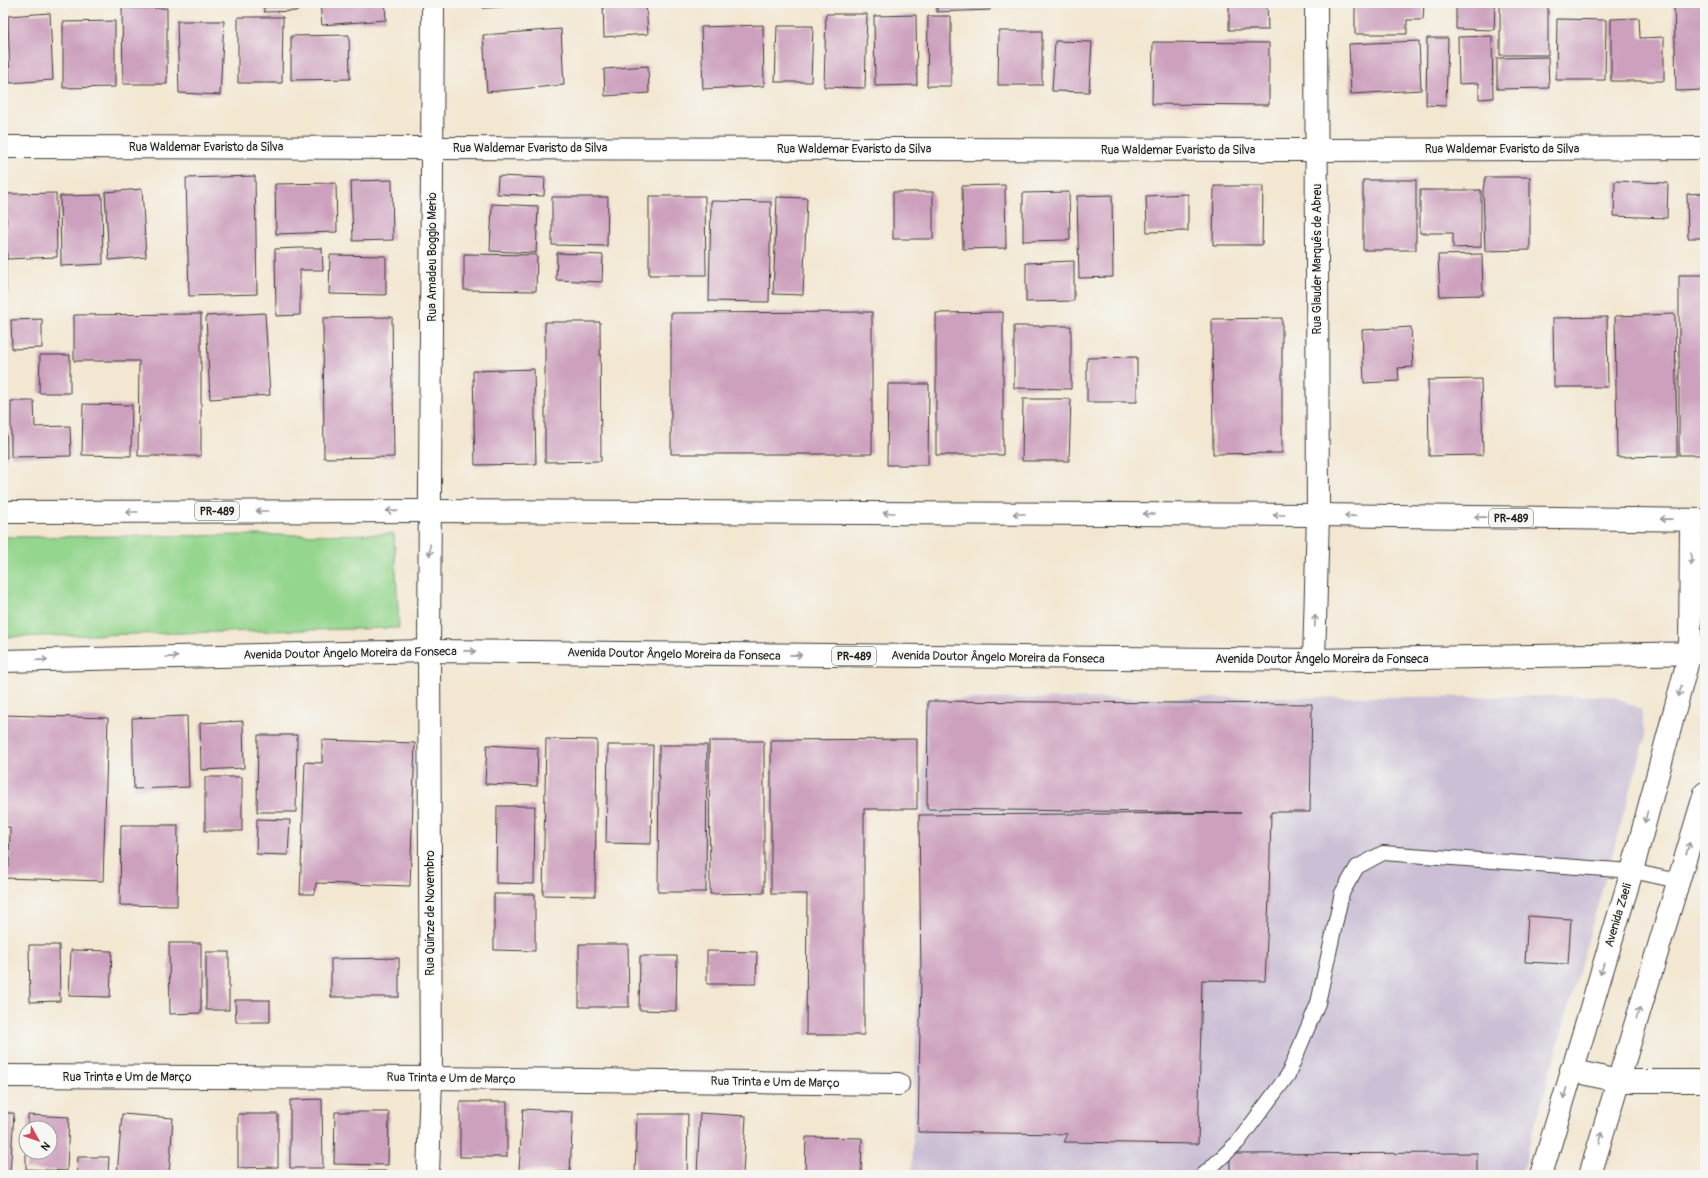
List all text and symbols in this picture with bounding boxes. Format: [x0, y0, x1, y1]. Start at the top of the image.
street label: Rua Waldemar Evaristo da Silva [129, 140, 284, 155]
street label: Rua Waldemar Evaristo da Silva [453, 141, 608, 156]
street label: Rua Waldemar Evaristo da Silva [777, 142, 932, 157]
street label: Rua Waldemar Evaristo da Silva [1425, 142, 1580, 157]
street label: Rua Waldemar Evaristo da Silva [1101, 143, 1256, 158]
street label: Rua Glauder Marquês de Abreu [1310, 184, 1325, 334]
street label: Rua Amadeu Boggio Merio [425, 192, 440, 322]
road number: PR-489 [195, 502, 239, 520]
one-way arrow [256, 507, 269, 515]
one-way arrow [386, 507, 399, 515]
one-way arrow [126, 508, 139, 516]
one-way arrow [883, 509, 896, 517]
road number: PR-489 [1489, 509, 1533, 527]
one-way arrow [1013, 510, 1026, 518]
one-way arrow [1143, 510, 1156, 518]
one-way arrow [1273, 511, 1286, 519]
one-way arrow [1344, 512, 1357, 520]
one-way arrow [1474, 513, 1487, 521]
one-way arrow [1660, 515, 1673, 523]
one-way arrow [426, 543, 434, 556]
one-way arrow [1687, 552, 1694, 565]
one-way arrow [1311, 615, 1319, 628]
street label: Avenida Doutor Ângelo Moreira da Fonseca [243, 643, 457, 663]
street label: Avenida Doutor Ângelo Moreira da Fonseca [567, 644, 781, 664]
road number: PR-489 [832, 647, 876, 665]
street label: Avenida Doutor Ângelo Moreira da Fonseca [891, 647, 1105, 667]
one-way arrow [463, 648, 476, 655]
one-way arrow [789, 651, 802, 659]
street label: Avenida Doutor Ângelo Moreira da Fonseca [1215, 651, 1429, 667]
one-way arrow [165, 653, 178, 661]
one-way arrow [35, 656, 48, 664]
one-way arrow [1675, 684, 1683, 697]
one-way arrow [1642, 810, 1649, 823]
one-way arrow [1685, 842, 1692, 855]
street label: Rua Quinze de Novembro [423, 850, 438, 976]
street label: Avenida Zaeli [1602, 881, 1635, 949]
one-way arrow [1598, 962, 1605, 975]
one-way arrow [1635, 1007, 1642, 1020]
street label: Rua Trinta e Um de Março [63, 1070, 192, 1085]
street label: Rua Trinta e Um de Março [386, 1070, 516, 1087]
street label: Rua Trinta e Um de Março [710, 1074, 840, 1091]
one-way arrow [1561, 1086, 1568, 1099]
north arrow [18, 1120, 58, 1160]
one-way arrow [1598, 1131, 1605, 1144]
text: N [38, 1139, 53, 1154]

